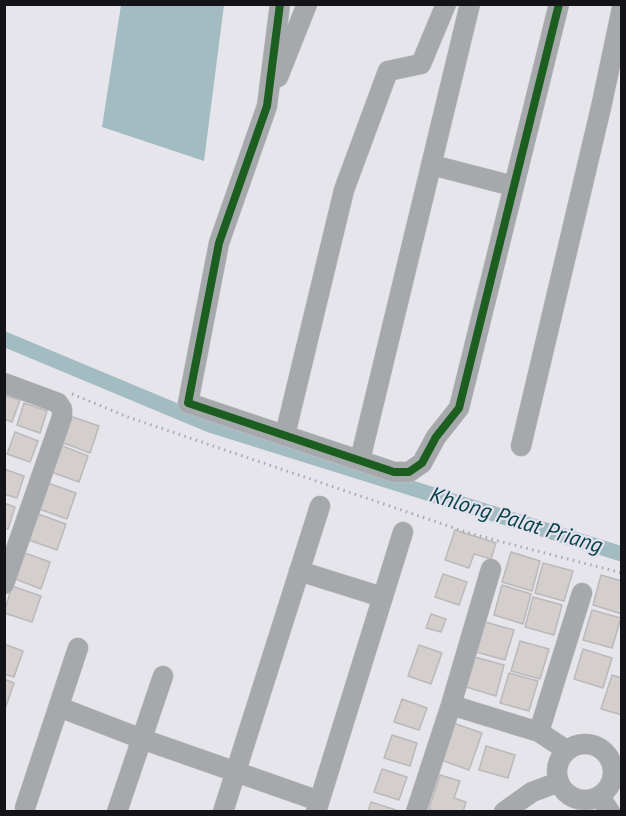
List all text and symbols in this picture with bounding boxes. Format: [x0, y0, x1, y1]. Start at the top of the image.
water label: Khlong Palat Priang [426, 482, 606, 560]

